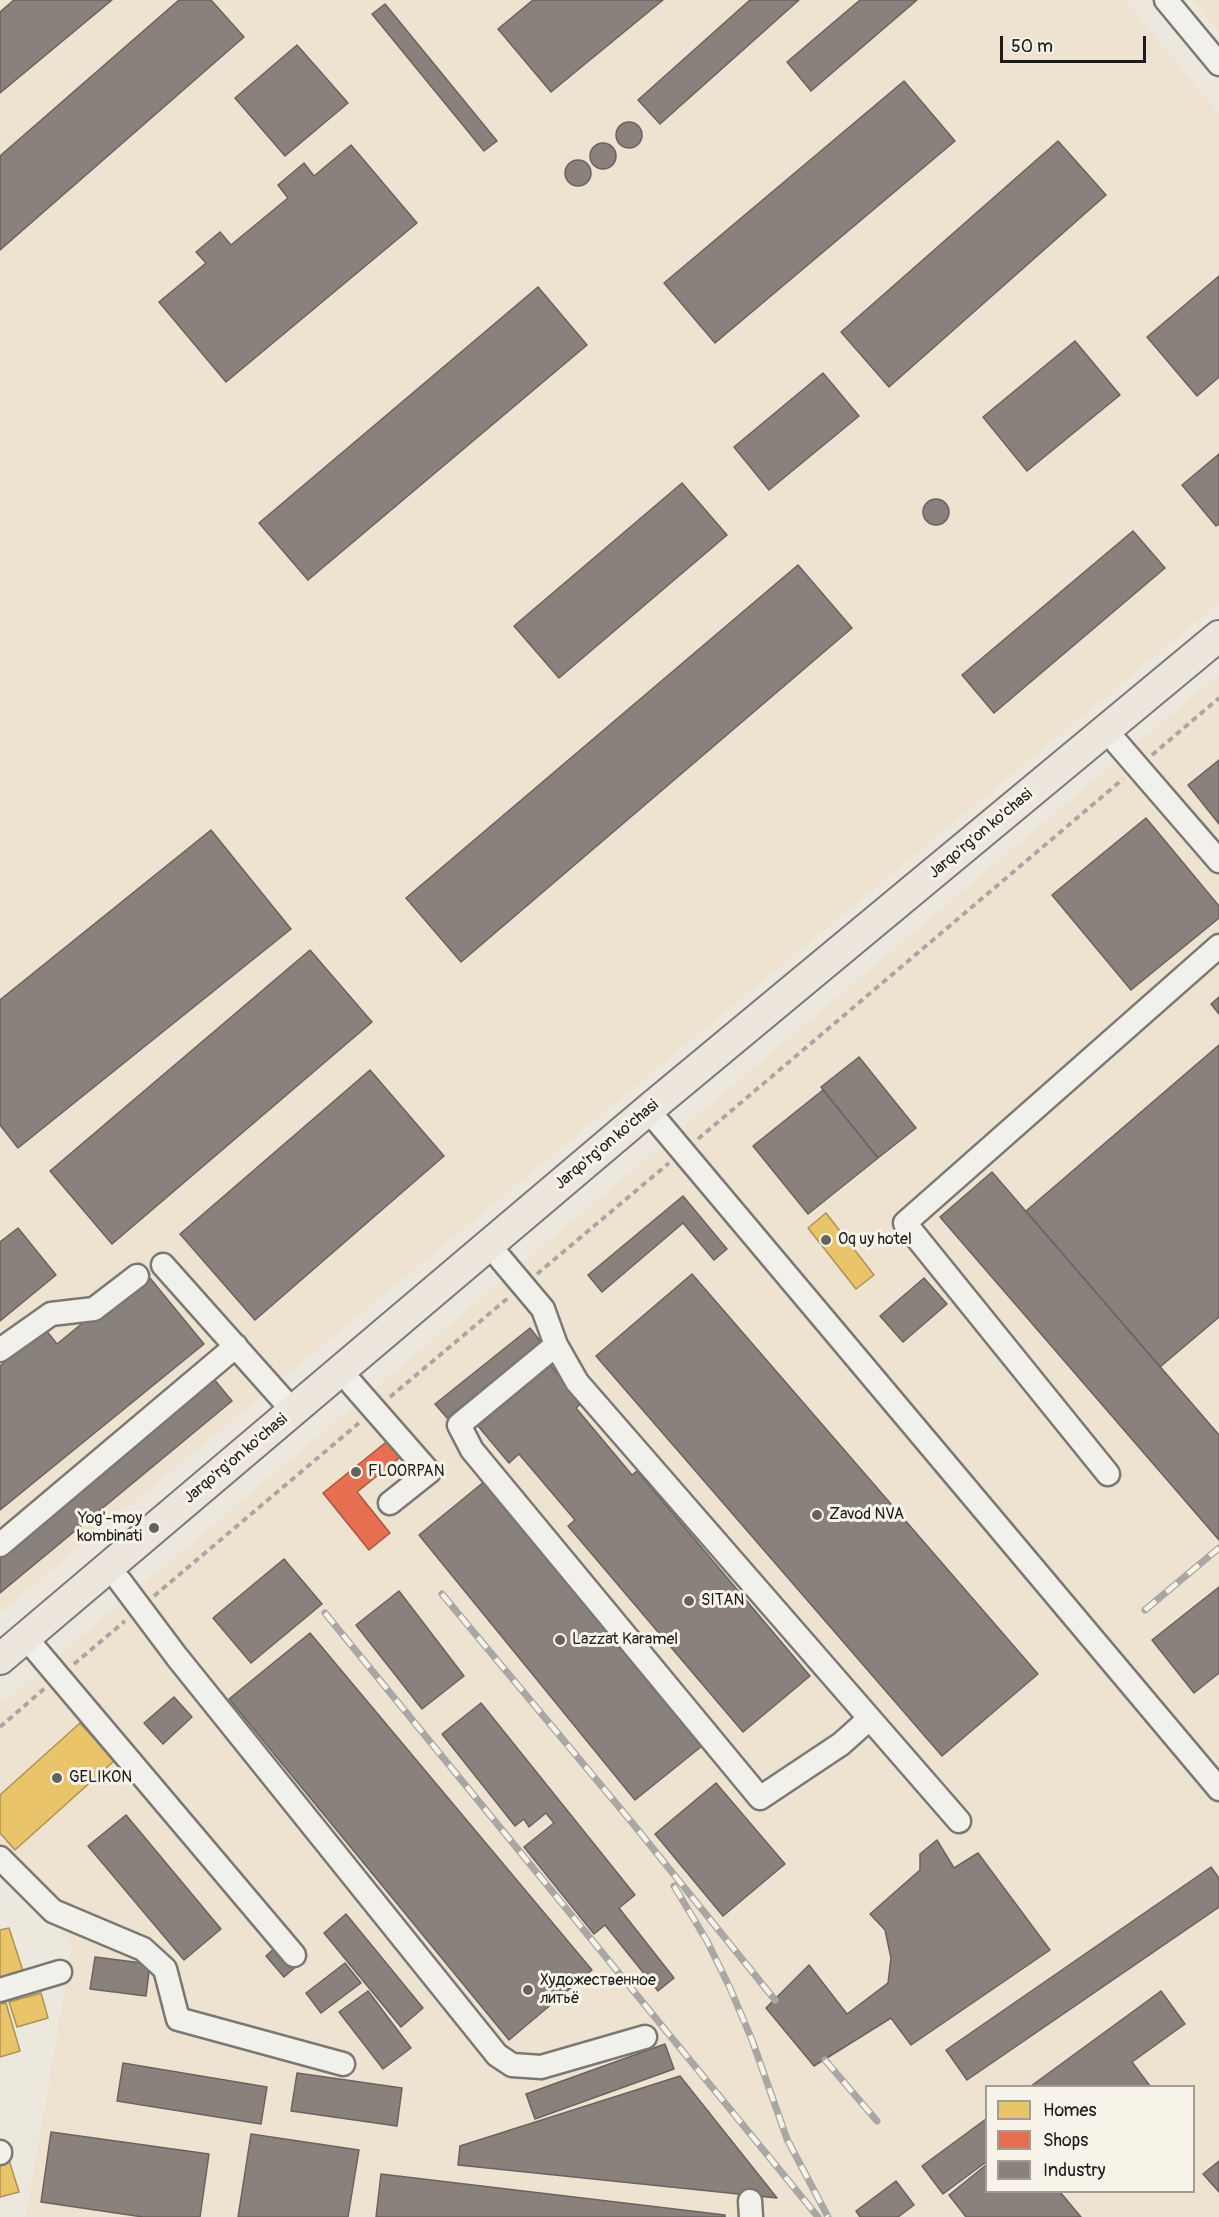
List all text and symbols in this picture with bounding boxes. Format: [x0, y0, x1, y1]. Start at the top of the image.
scale bar [1003, 24, 1148, 62]
text: 50 m [1011, 35, 1053, 58]
street label: Jarqo'rg'on ko'chasi [925, 785, 1037, 883]
street label: Jarqo'rg'on ko'chasi [551, 1096, 663, 1194]
place label: Oq uy hotel [838, 1230, 912, 1250]
marker: Oq uy hotel [819, 1233, 833, 1247]
street label: Jarqo'rg'on ko'chasi [180, 1410, 292, 1508]
place label: FLOORPAN [368, 1462, 445, 1482]
marker: FLOORPAN [349, 1465, 363, 1479]
place label: Zavod NVA [829, 1505, 904, 1525]
marker: Zavod NVA [810, 1508, 824, 1522]
place label: Yog'-moy kombinati [77, 1509, 142, 1547]
marker: Yog'-moy kombinati [147, 1521, 161, 1535]
place label: SITAN [701, 1591, 744, 1611]
marker: SITAN [682, 1594, 696, 1608]
place label: Lazzat Karamel [572, 1630, 678, 1650]
marker: Lazzat Karamel [553, 1633, 567, 1647]
place label: GELIKON [69, 1768, 132, 1788]
marker: GELIKON [50, 1771, 64, 1785]
place label: Художественное литьё [540, 1971, 656, 2009]
marker: Художественное литьё [521, 1983, 535, 1997]
legend [985, 2085, 1195, 2193]
text: Homes [1043, 2099, 1096, 2122]
text: Shops [1043, 2129, 1088, 2152]
text: Industry [1043, 2159, 1106, 2182]

